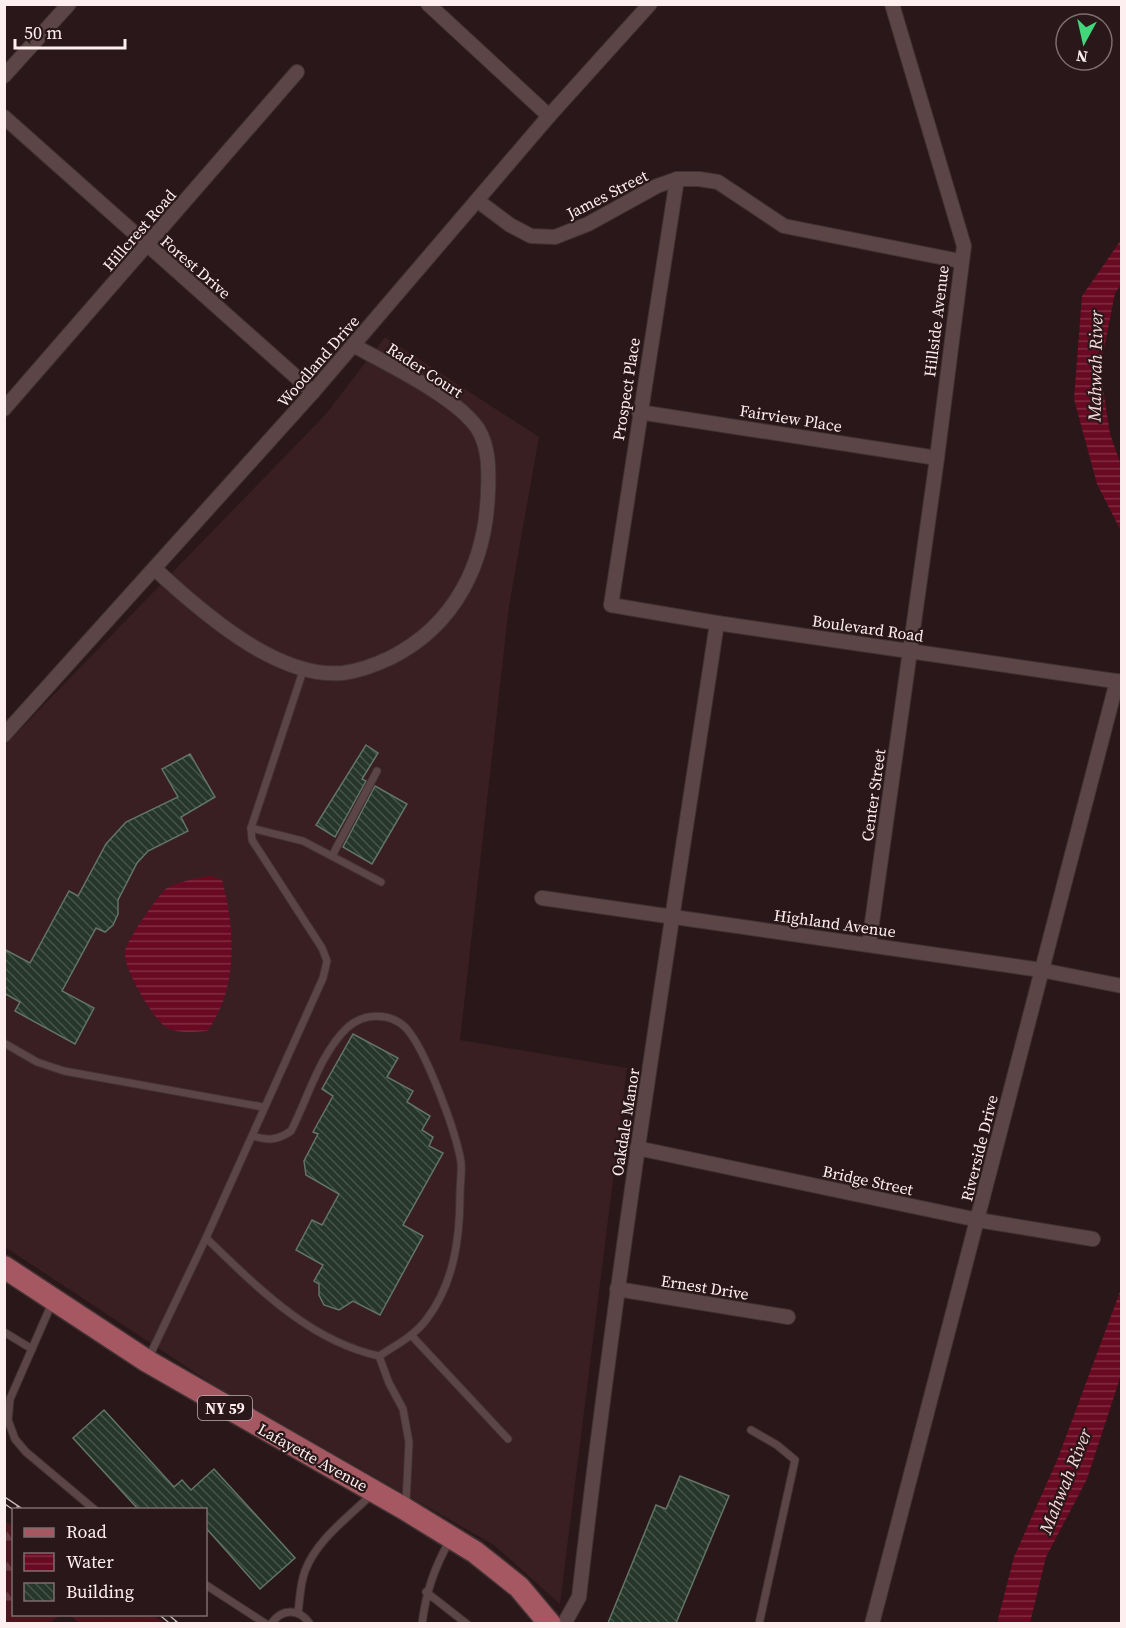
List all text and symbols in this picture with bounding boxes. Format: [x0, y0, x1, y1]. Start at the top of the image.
scale bar [15, 12, 124, 50]
north arrow [1054, 12, 1114, 72]
text: 50 m [24, 20, 62, 45]
text: N [1074, 45, 1089, 69]
street label: James Street [562, 164, 652, 224]
street label: Hillcrest Road [97, 184, 181, 276]
street label: Forest Drive [156, 230, 236, 304]
street label: Hillside Avenue [918, 264, 954, 378]
water label: Mahwah River [1082, 309, 1108, 423]
street label: Woodland Drive [272, 311, 364, 411]
street label: Prospect Place [607, 336, 645, 442]
street label: Rader Court [383, 337, 468, 403]
street label: Fairview Place [738, 399, 844, 437]
street label: Boulevard Road [811, 609, 925, 647]
street label: Center Street [856, 747, 890, 843]
street label: Highland Avenue [773, 904, 897, 942]
street label: Oakdale Manor [606, 1066, 644, 1178]
street label: Riverside Drive [955, 1093, 1003, 1203]
street label: Bridge Street [821, 1160, 916, 1200]
street label: Ernest Drive [659, 1269, 751, 1305]
road number: NY 59 [198, 1396, 252, 1420]
street label: Lafayette Avenue [254, 1418, 372, 1496]
water label: Mahwah River [1032, 1424, 1098, 1538]
legend [12, 1508, 207, 1616]
text: Road [66, 1519, 107, 1544]
text: Water [66, 1549, 114, 1574]
text: Building [66, 1579, 134, 1604]

